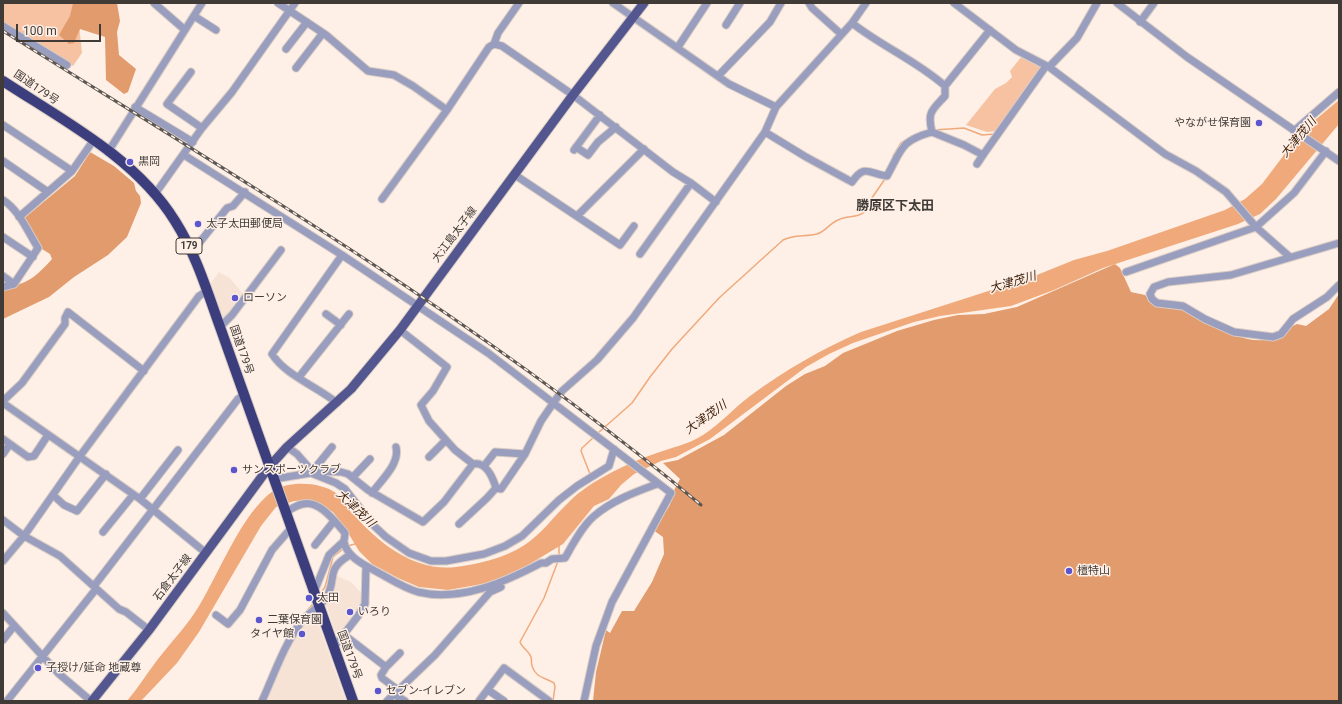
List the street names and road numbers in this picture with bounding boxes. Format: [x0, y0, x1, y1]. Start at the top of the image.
street label: 国道179号 [11, 68, 61, 108]
street label: 大江島太子線 [430, 205, 480, 265]
road number: 179 [176, 238, 202, 254]
street label: 国道179号 [226, 323, 256, 377]
street label: 石倉太子線 [151, 552, 195, 604]
street label: 国道179号 [334, 629, 364, 681]

